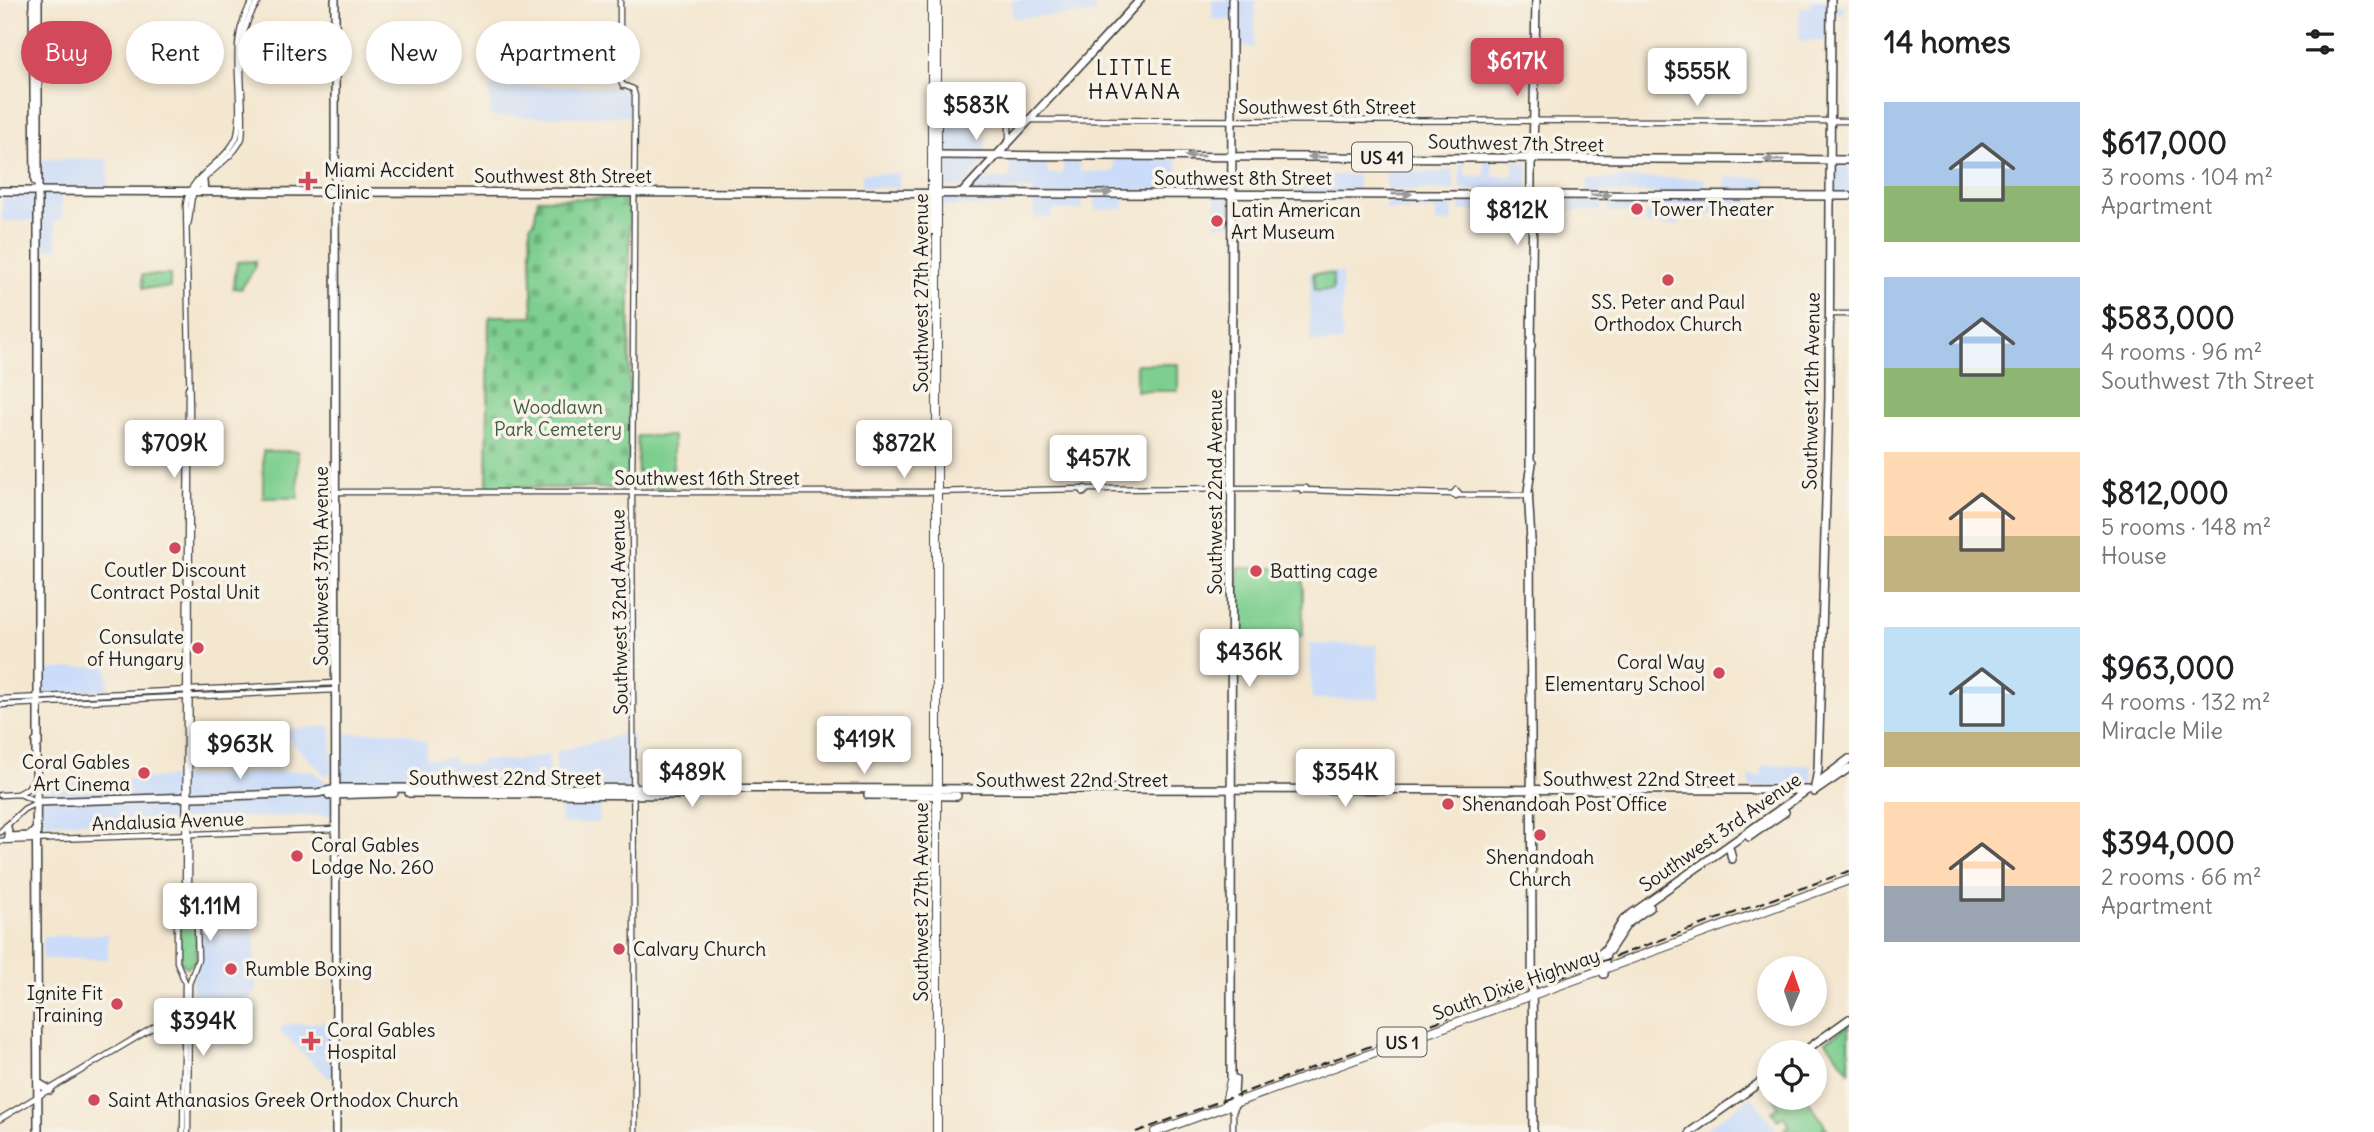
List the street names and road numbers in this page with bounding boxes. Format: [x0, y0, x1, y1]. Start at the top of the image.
street label: Southwest 6th Street [1238, 95, 1416, 119]
street label: Southwest 7th Street [1428, 129, 1604, 157]
road number: US 41 [1352, 142, 1412, 172]
street label: Southwest 8th Street [474, 164, 652, 188]
street label: Southwest 8th Street [1154, 166, 1332, 190]
street label: Southwest 27th Avenue [909, 193, 933, 393]
street label: Southwest 12th Avenue [1797, 292, 1825, 490]
street label: Southwest 22nd Avenue [1203, 389, 1227, 595]
street label: Southwest 37th Avenue [309, 466, 333, 666]
street label: Southwest 16th Street [614, 466, 800, 490]
street label: Southwest 32nd Avenue [605, 509, 633, 715]
street label: Southwest 22nd Street [409, 766, 601, 790]
street label: Southwest 22nd Street [1543, 767, 1735, 791]
street label: Southwest 3rd Avenue [1634, 767, 1806, 897]
street label: Southwest 22nd Street [976, 768, 1168, 792]
street label: Southwest 27th Avenue [909, 802, 933, 1002]
street label: Andalusia Avenue [91, 806, 245, 836]
street label: South Dixie Highway [1429, 943, 1603, 1025]
road number: US 1 [1378, 1028, 1426, 1056]

